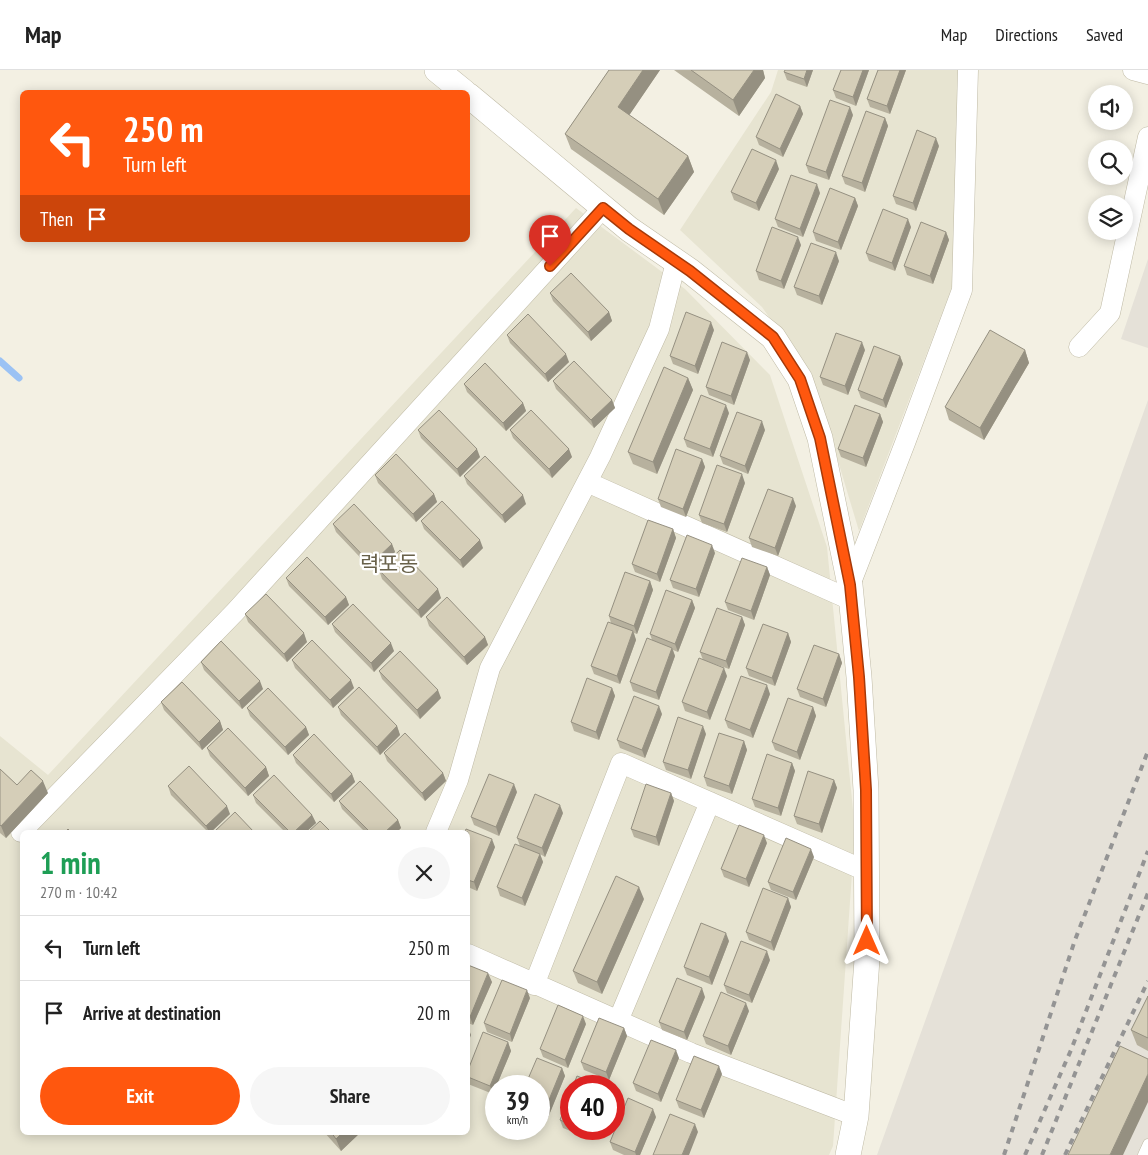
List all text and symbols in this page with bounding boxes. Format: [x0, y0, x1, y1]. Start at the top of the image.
text: Map [25, 19, 62, 50]
text: Map [941, 23, 967, 46]
text: Directions [995, 23, 1058, 46]
text: Saved [1086, 23, 1123, 46]
map controls [1088, 85, 1133, 240]
button: sound [1088, 85, 1133, 130]
text: 250 m [123, 106, 204, 152]
icon: left [40, 110, 105, 175]
button: search [1088, 140, 1133, 185]
text: Turn left [123, 150, 187, 178]
button: layers [1088, 195, 1133, 240]
icon: arrive [83, 205, 111, 233]
text: Then [40, 207, 73, 231]
pin [529, 215, 571, 266]
icon: arrive [536, 222, 564, 250]
district label: 력포동 [360, 550, 418, 577]
text: 1 min [40, 843, 101, 882]
button: close [398, 847, 450, 899]
text: 270 m · 10:42 [40, 882, 118, 902]
position arrow [840, 914, 892, 966]
icon: left [40, 934, 68, 962]
text: Turn left [83, 936, 140, 960]
text: 250 m [408, 936, 450, 960]
icon: arrive [40, 999, 68, 1027]
text: Arrive at destination [83, 1001, 221, 1025]
text: 20 m [417, 1001, 450, 1025]
button: Exit [40, 1067, 240, 1125]
button: Share [250, 1067, 450, 1125]
speed limit sign: 40 [560, 1075, 625, 1140]
text: 39 [506, 1085, 529, 1117]
text: km/h [507, 1112, 528, 1127]

